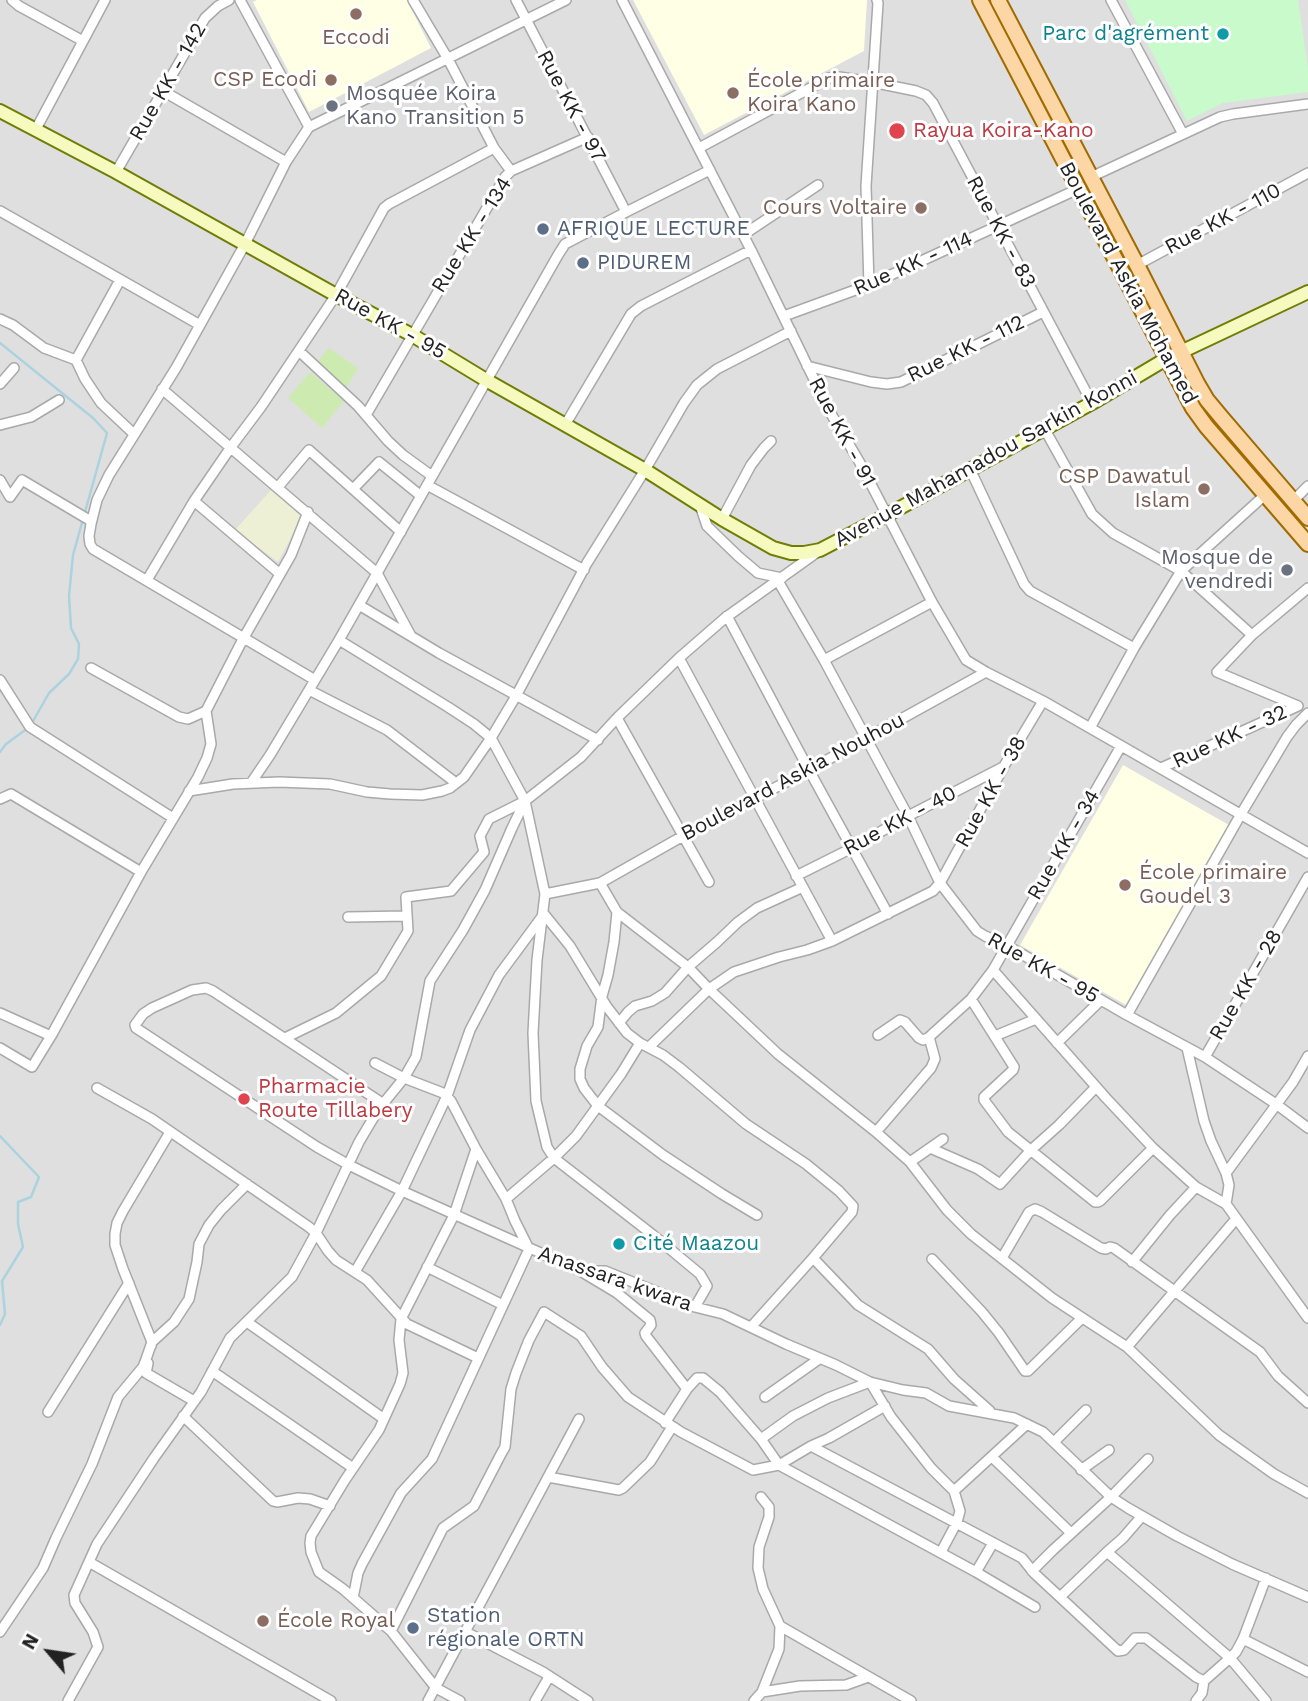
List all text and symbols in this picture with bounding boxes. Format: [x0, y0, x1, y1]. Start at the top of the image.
marker: Eccodi [348, 6, 364, 22]
street label: Rue KK - 142 [124, 19, 212, 145]
place label: Parc d'agrément [1042, 21, 1209, 47]
place label: Eccodi [322, 25, 390, 51]
marker: Parc d'agrément [1215, 26, 1231, 42]
street label: Rue KK - 97 [531, 46, 611, 166]
place label: CSP Ecodi [213, 67, 317, 93]
place label: École primaire Koira Kano [747, 68, 895, 118]
marker: CSP Ecodi [323, 72, 339, 88]
place label: Mosquée Koira Kano Transition 5 [346, 81, 525, 131]
marker: École primaire Koira Kano [725, 85, 741, 101]
marker: Mosquée Koira Kano Transition 5 [324, 98, 340, 114]
place label: Rayua Koira-Kano [913, 118, 1094, 144]
marker: Rayua Koira-Kano [887, 121, 907, 141]
street label: Boulevard Askia Mohamed [1053, 158, 1203, 408]
street label: Rue KK - 134 [426, 172, 518, 298]
street label: Rue KK - 83 [961, 172, 1041, 292]
street label: Rue KK - 110 [1161, 178, 1285, 260]
place label: Cours Voltaire [763, 195, 907, 221]
marker: Cours Voltaire [913, 200, 929, 216]
place label: AFRIQUE LECTURE [557, 216, 750, 242]
marker: AFRIQUE LECTURE [535, 221, 551, 237]
street label: Rue KK - 114 [850, 227, 976, 301]
place label: PIDUREM [597, 250, 691, 276]
marker: PIDUREM [575, 255, 591, 271]
street label: Rue KK - 95 [330, 283, 450, 365]
street label: Rue KK - 112 [903, 310, 1029, 388]
street label: Avenue Mahamadou Sarkin Konni [830, 365, 1142, 553]
street label: Rue KK - 91 [803, 373, 881, 491]
place label: CSP Dawatul Islam [1058, 464, 1190, 514]
marker: CSP Dawatul Islam [1196, 481, 1212, 497]
place label: Mosque de vendredi [1161, 545, 1273, 595]
marker: Mosque de vendredi [1279, 562, 1295, 578]
street label: Rue KK - 32 [1169, 700, 1291, 774]
street label: Boulevard Askia Nouhou [677, 707, 909, 847]
street label: Rue KK - 38 [950, 732, 1032, 852]
street label: Rue KK - 40 [839, 781, 961, 861]
street label: Rue KK - 34 [1022, 785, 1106, 905]
place label: École primaire Goudel 3 [1139, 860, 1287, 910]
marker: École primaire Goudel 3 [1117, 877, 1133, 893]
street label: Rue KK - 28 [1204, 925, 1288, 1045]
street label: Rue KK - 95 [983, 927, 1103, 1009]
place label: Pharmacie Route Tillabery [258, 1074, 413, 1124]
marker: Pharmacie Route Tillabery [236, 1091, 252, 1107]
place label: Cité Maazou [633, 1231, 759, 1257]
marker: Cité Maazou [611, 1236, 627, 1252]
street label: Anassara kwara [535, 1241, 695, 1317]
place label: Station régionale ORTN [427, 1603, 585, 1653]
place label: École Royal [277, 1608, 395, 1634]
marker: École Royal [255, 1613, 271, 1629]
north arrow [14, 1617, 84, 1687]
marker: Station régionale ORTN [405, 1620, 421, 1636]
text: N [17, 1630, 44, 1653]

